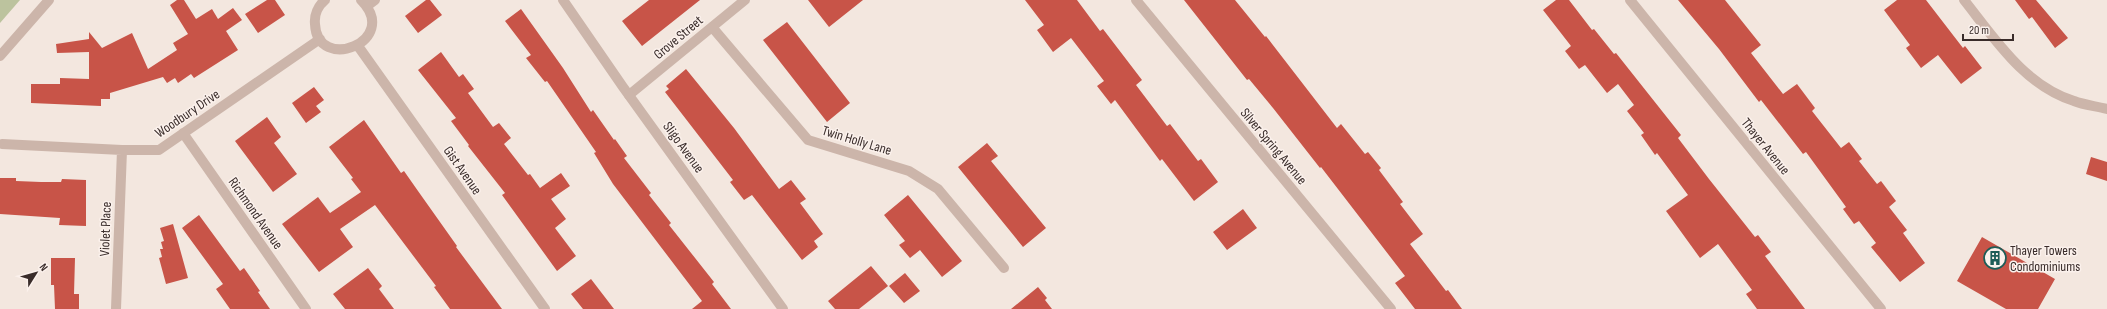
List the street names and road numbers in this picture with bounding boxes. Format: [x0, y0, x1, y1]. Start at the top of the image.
street label: Grove Street [650, 12, 706, 63]
street label: Woodbury Drive [152, 86, 223, 141]
street label: Silver Spring Avenue [1237, 105, 1311, 188]
street label: Thayer Avenue [1738, 114, 1794, 178]
street label: Sligo Avenue [659, 118, 708, 176]
street label: Twin Holly Lane [820, 122, 894, 159]
street label: Gist Avenue [440, 143, 485, 198]
street label: Richmond Avenue [225, 174, 287, 252]
street label: Violet Place [96, 201, 115, 257]

